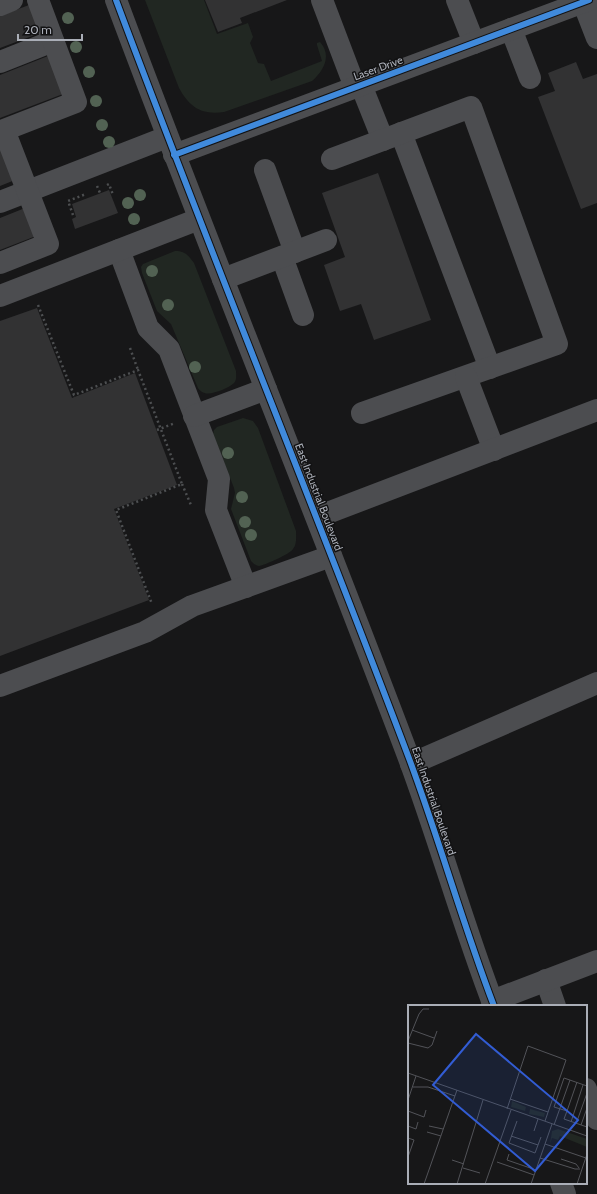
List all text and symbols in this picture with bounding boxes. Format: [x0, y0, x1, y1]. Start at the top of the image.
scale bar [18, 16, 82, 42]
text: 20 m [24, 22, 52, 37]
street label: Laser Drive [351, 52, 405, 83]
street label: East Industrial Boulevard [292, 441, 346, 553]
street label: East Industrial Boulevard [409, 745, 459, 857]
inset map [408, 1005, 587, 1184]

